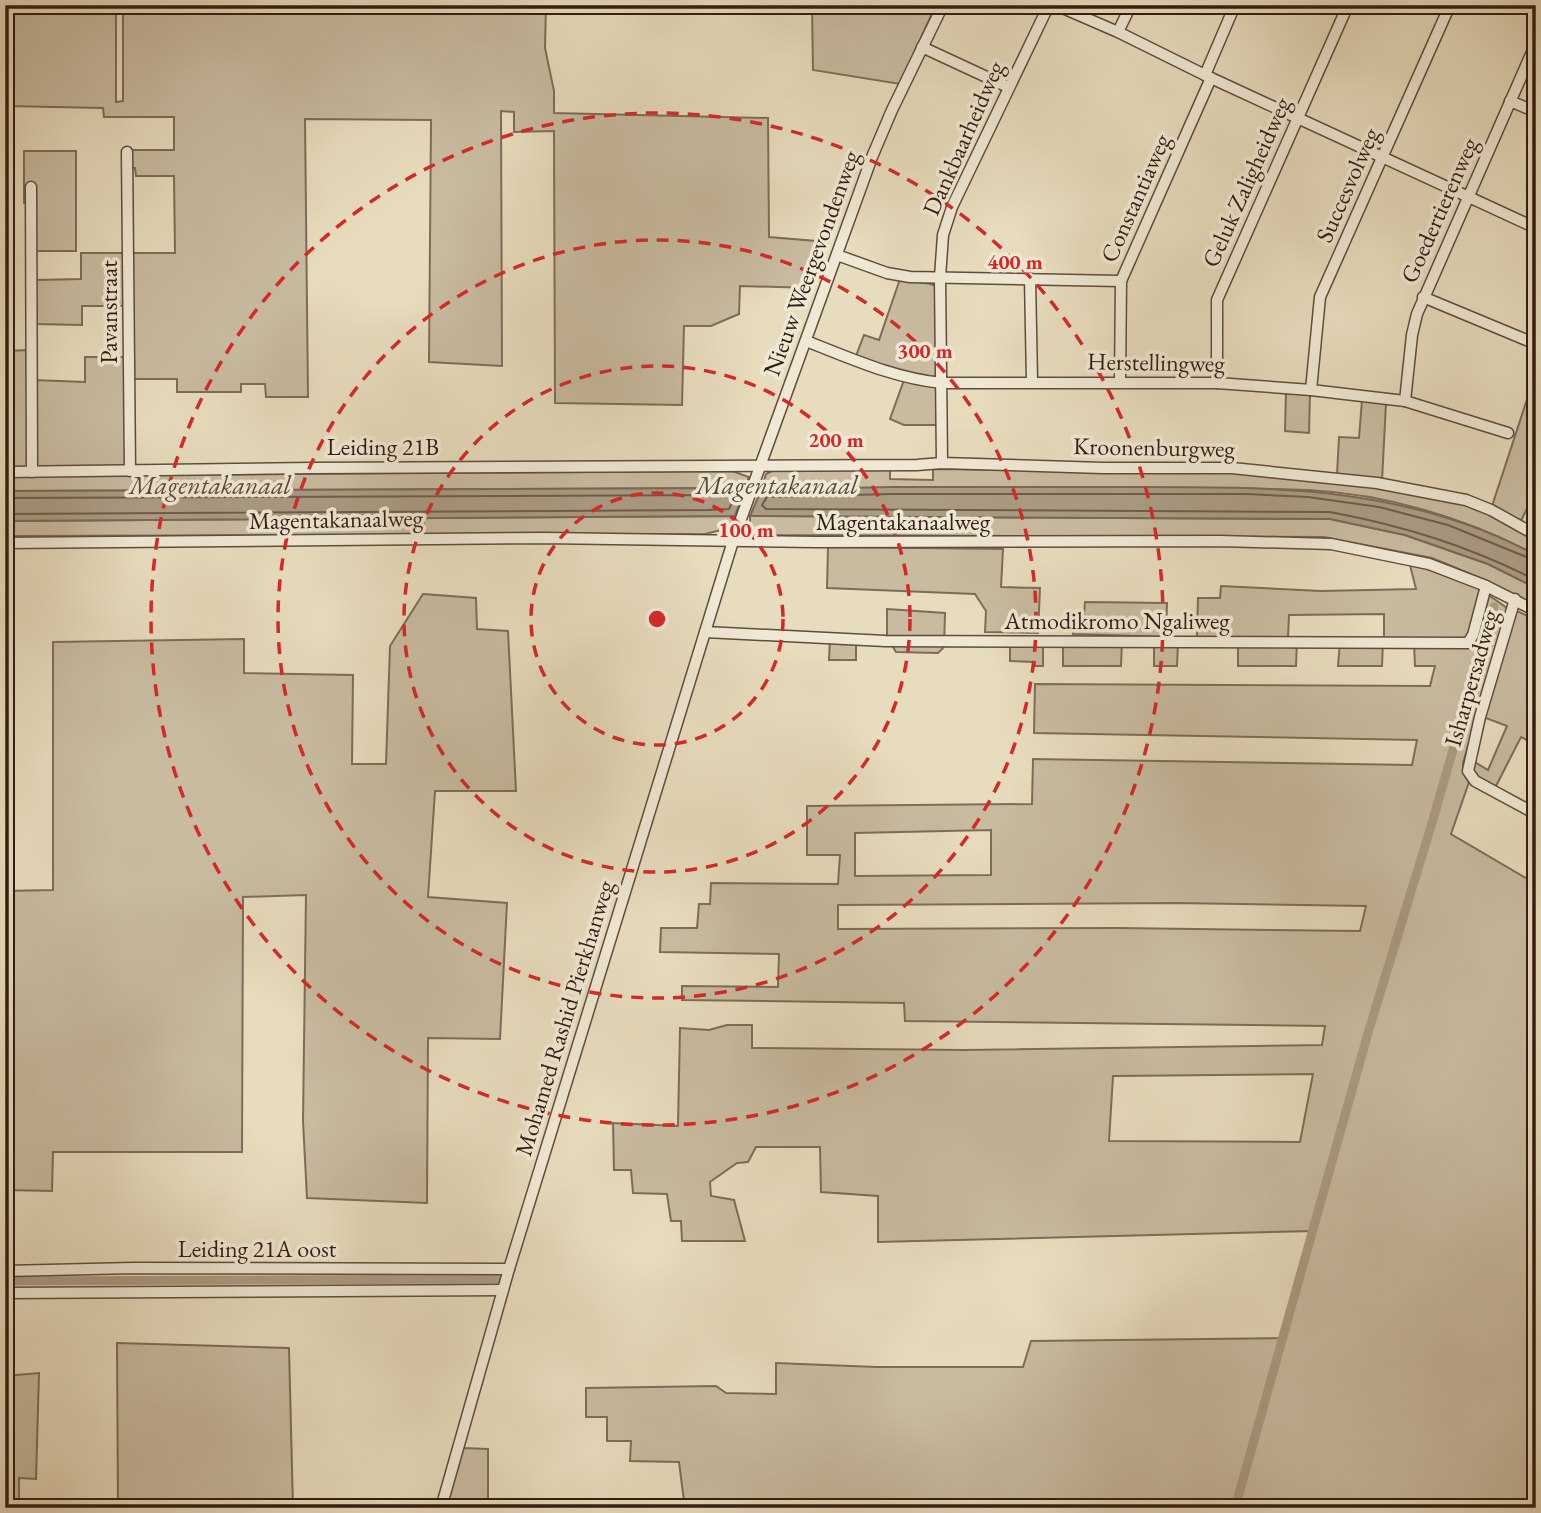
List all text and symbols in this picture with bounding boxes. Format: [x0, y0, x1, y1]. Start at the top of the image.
street label: Dankbaarheidweg [915, 55, 1011, 220]
street label: Geluk Zaligheidweg [1195, 92, 1298, 272]
street label: Succesvolweg [1308, 122, 1386, 247]
street label: Constantiaweg [1093, 128, 1177, 267]
street label: Goedertierenweg [1393, 132, 1485, 288]
street label: Nieuw Weergevondenweg [756, 145, 866, 380]
text: 400 m [987, 248, 1043, 275]
street label: Pavanstraat [93, 260, 124, 364]
text: 300 m [897, 337, 953, 364]
street label: Herstellingweg [1087, 345, 1226, 379]
text: 200 m [808, 426, 864, 453]
street label: Kroonenburgweg [1073, 430, 1236, 464]
street label: Leiding 21B [327, 431, 439, 462]
water label: Magentakanaal [127, 468, 292, 502]
water label: Magentakanaal [694, 468, 859, 502]
street label: Magentakanaalweg [249, 502, 424, 536]
street label: Magentakanaalweg [816, 506, 991, 537]
text: 100 m [718, 516, 774, 543]
street label: Atmodikromo Ngaliweg [1003, 605, 1230, 636]
street label: Isharpersadweg [1437, 606, 1505, 750]
centre of rings [645, 607, 669, 631]
street label: Mohamed Rashid Pierkhanweg [507, 876, 621, 1159]
street label: Leiding 21A oost [178, 1233, 337, 1264]

